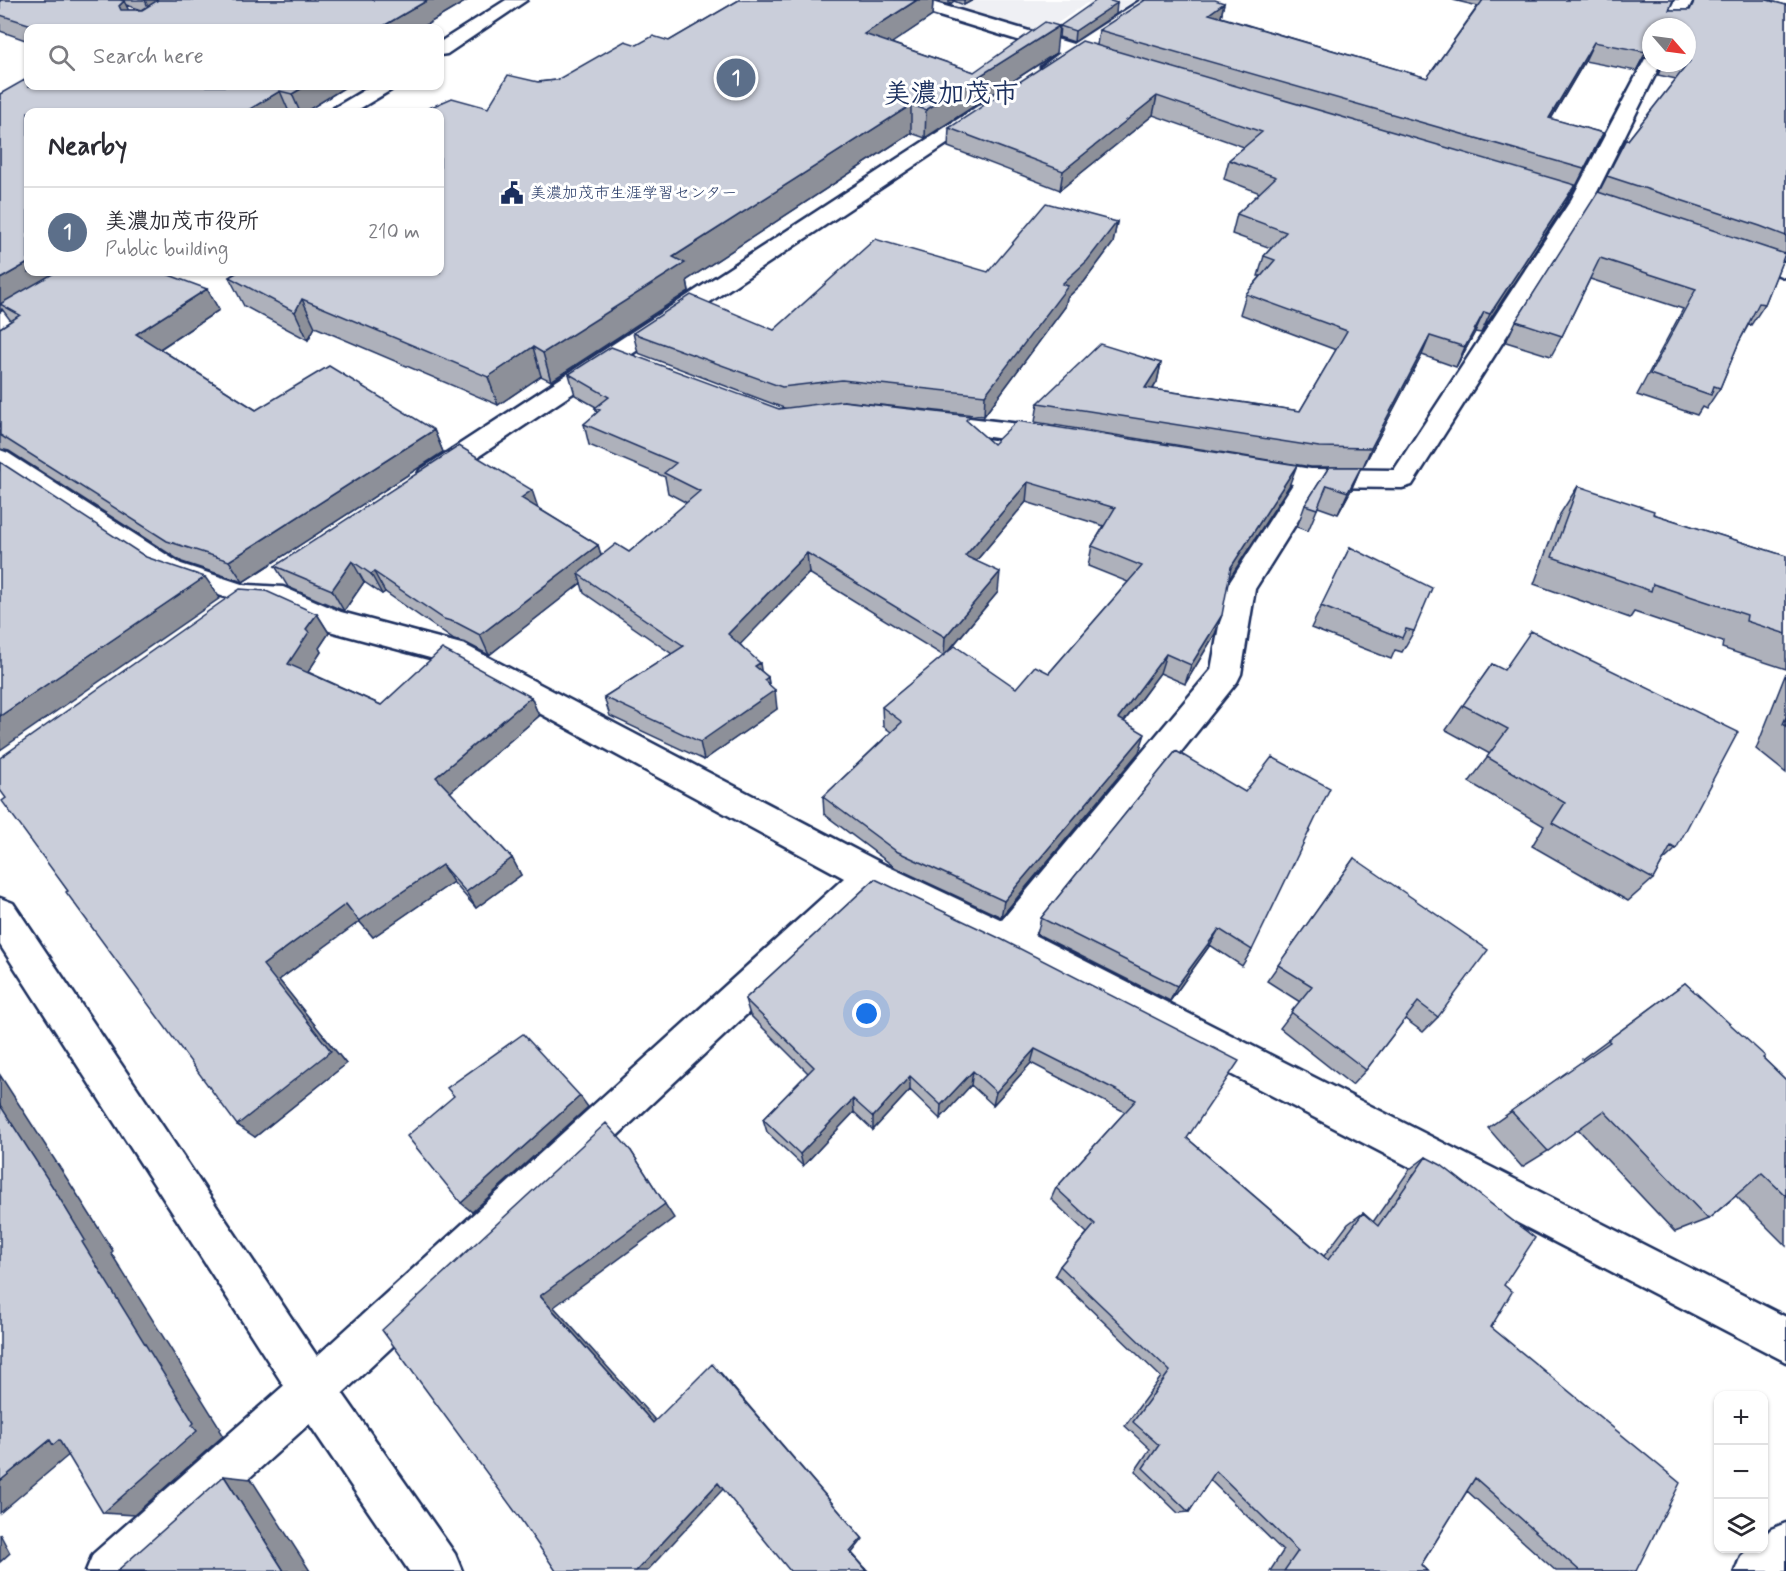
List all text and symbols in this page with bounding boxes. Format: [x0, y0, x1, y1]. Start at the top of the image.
north arrow [1642, 18, 1696, 72]
search box [24, 24, 444, 90]
icon: search [45, 41, 78, 74]
text: Search here [93, 43, 204, 71]
pin: 1 [716, 56, 756, 100]
district label: 美濃加茂市 [884, 77, 1019, 112]
text: Nearby [48, 130, 127, 164]
public building icon: 美濃加茂市生涯学習センター [499, 180, 525, 206]
place label: 美濃加茂市生涯学習センター [530, 183, 737, 204]
text: 美濃加茂市役所 [105, 208, 259, 236]
text: 1 [63, 219, 72, 246]
text: 210 m [368, 219, 420, 246]
text: Public building [105, 236, 228, 263]
your location [852, 999, 881, 1028]
map controls [1714, 1391, 1768, 1553]
button: + [1714, 1391, 1768, 1445]
button: − [1714, 1445, 1768, 1499]
button: layers [1714, 1499, 1768, 1553]

